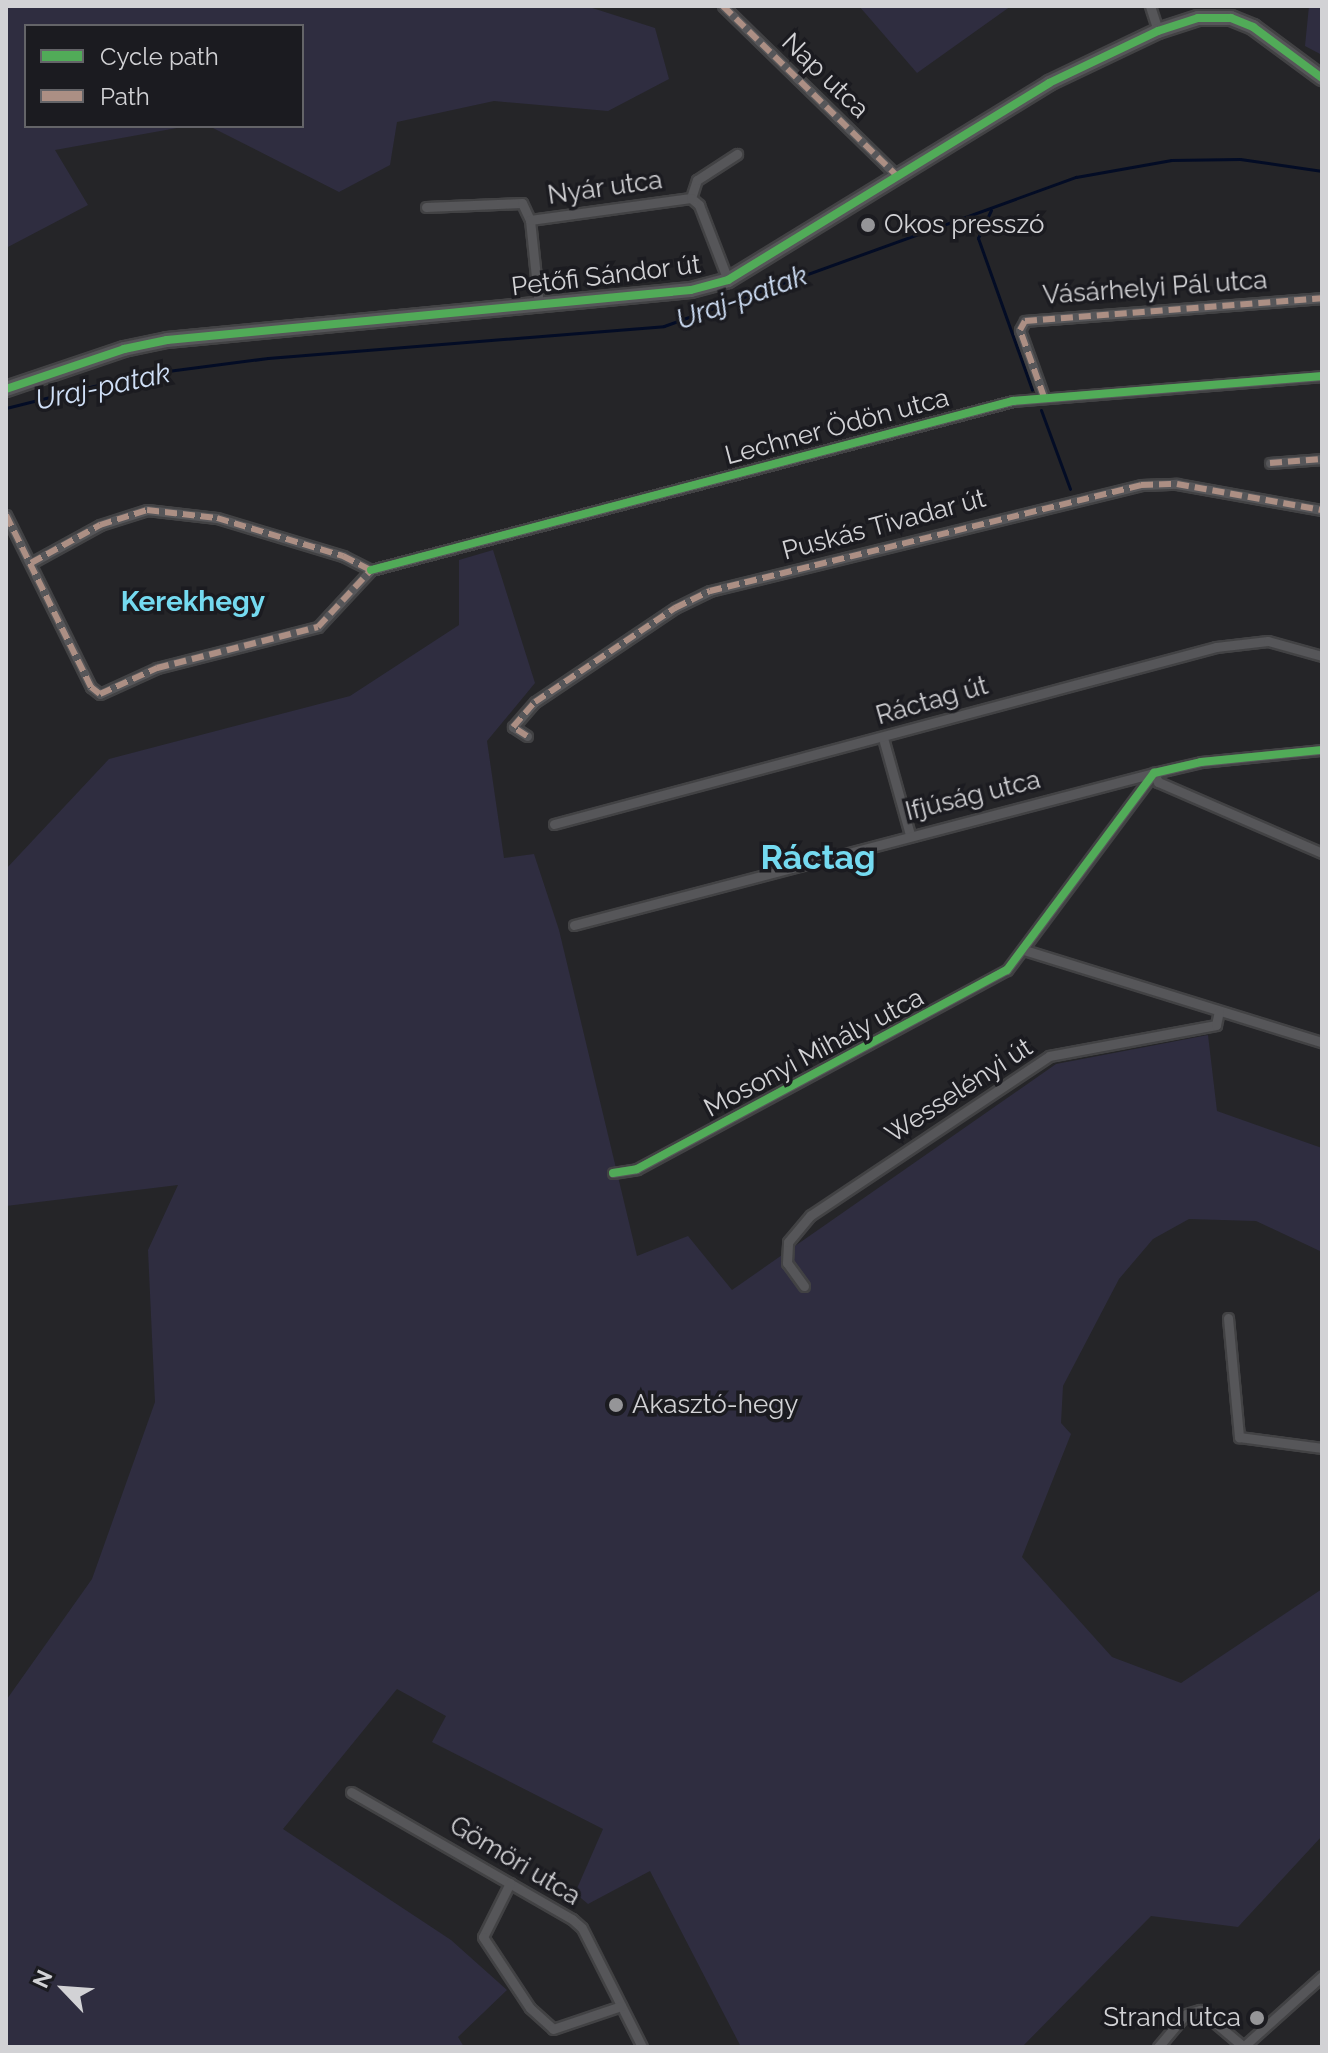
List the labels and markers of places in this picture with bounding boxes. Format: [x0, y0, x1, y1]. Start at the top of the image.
place label: Okos presszó [884, 209, 1044, 241]
marker: Okos presszó [859, 216, 877, 234]
place label: Akasztó-hegy [632, 1389, 798, 1421]
marker: Akasztó-hegy [607, 1396, 625, 1414]
place label: Strand utca [1103, 2002, 1241, 2034]
marker: Strand utca [1248, 2009, 1266, 2027]

